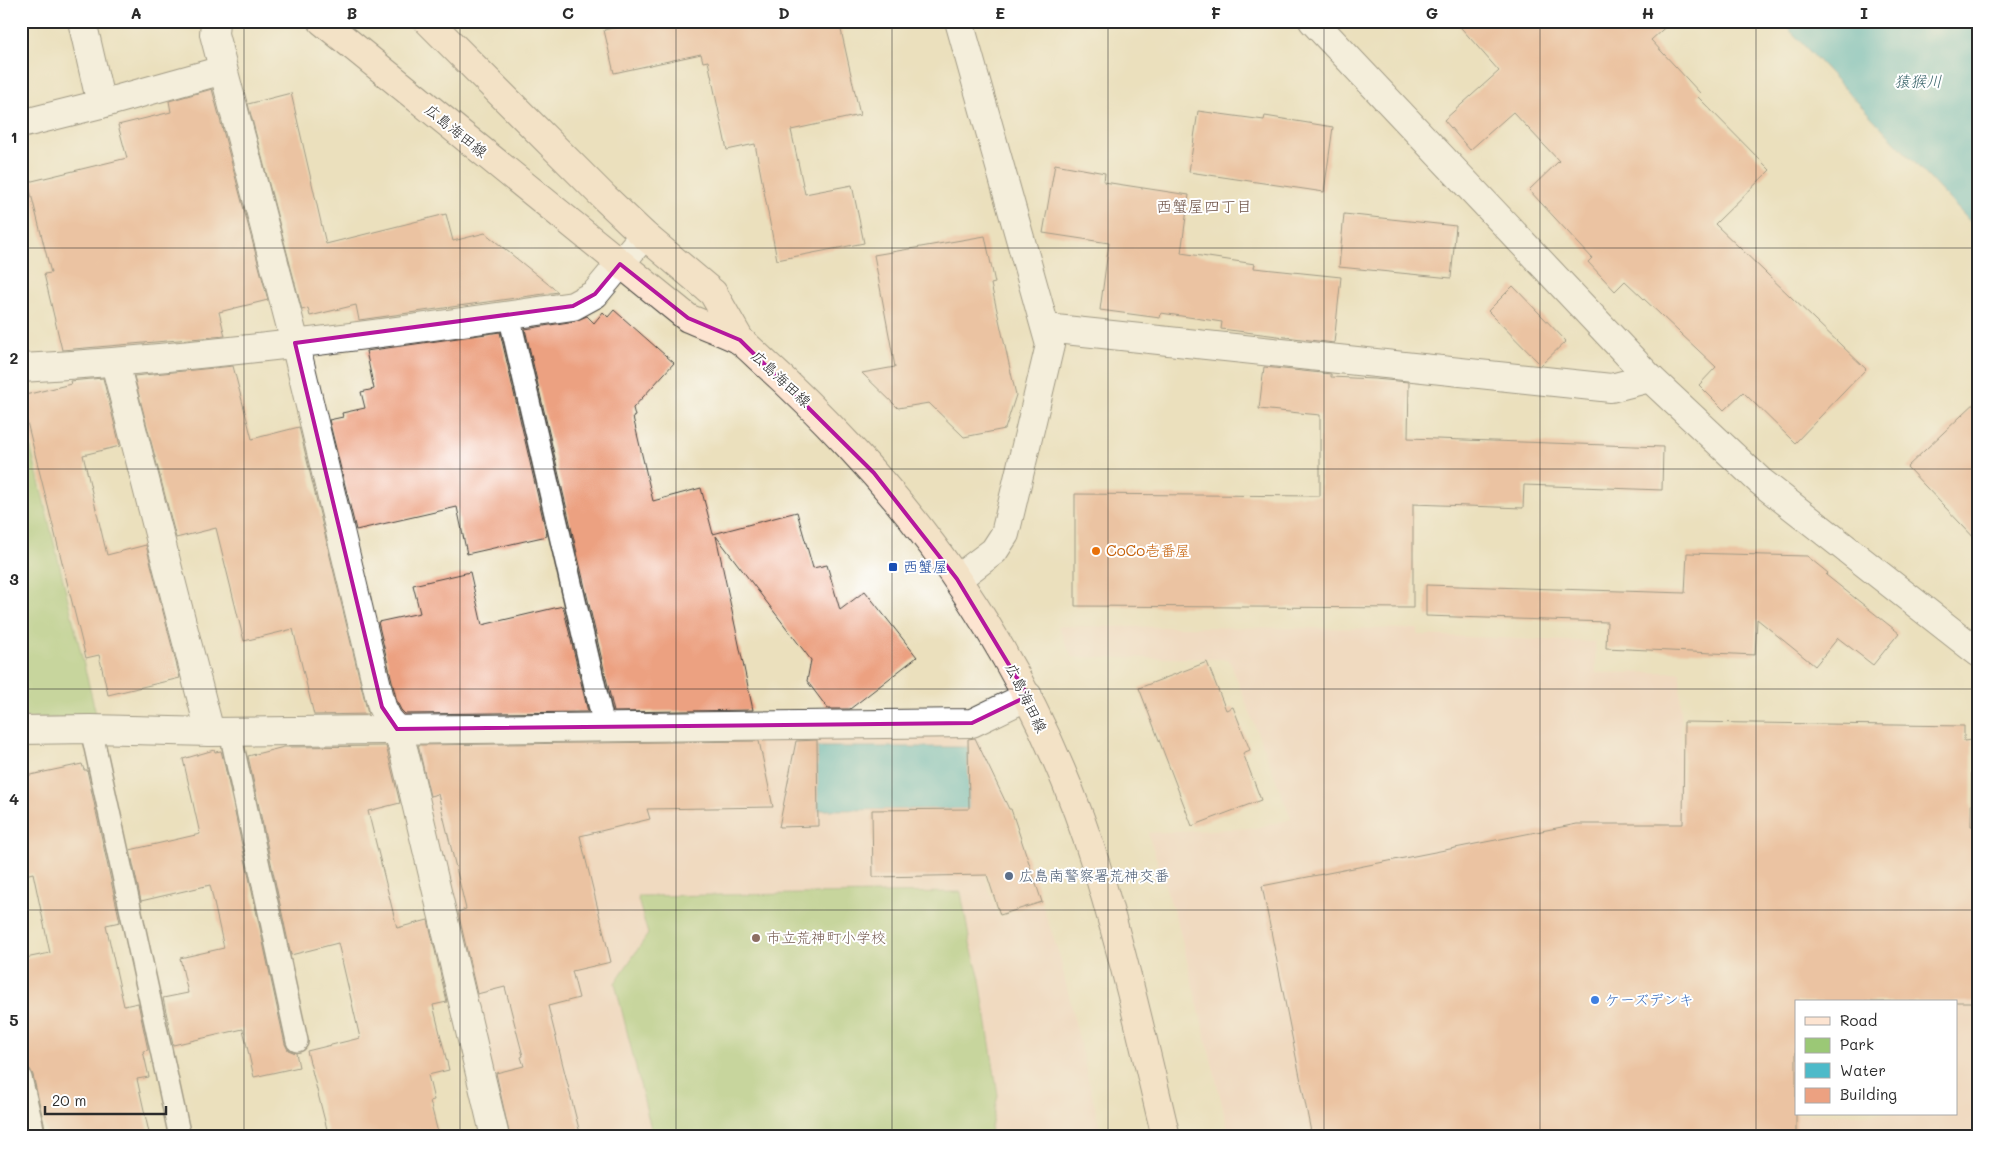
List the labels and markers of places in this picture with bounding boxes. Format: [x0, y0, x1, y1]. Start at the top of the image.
place label: CoCo壱番屋 [1106, 540, 1190, 560]
marker: CoCo壱番屋 [1090, 545, 1102, 557]
place label: 西蟹屋 [903, 556, 948, 576]
marker: 西蟹屋 [887, 561, 899, 573]
place label: 広島南警察署荒神交番 [1019, 865, 1169, 885]
marker: 広島南警察署荒神交番 [1003, 870, 1015, 882]
place label: 市立荒神町小学校 [766, 927, 886, 947]
marker: 市立荒神町小学校 [750, 932, 762, 944]
place label: ケーズデンキ [1605, 989, 1694, 1009]
marker: ケーズデンキ [1589, 994, 1601, 1006]

